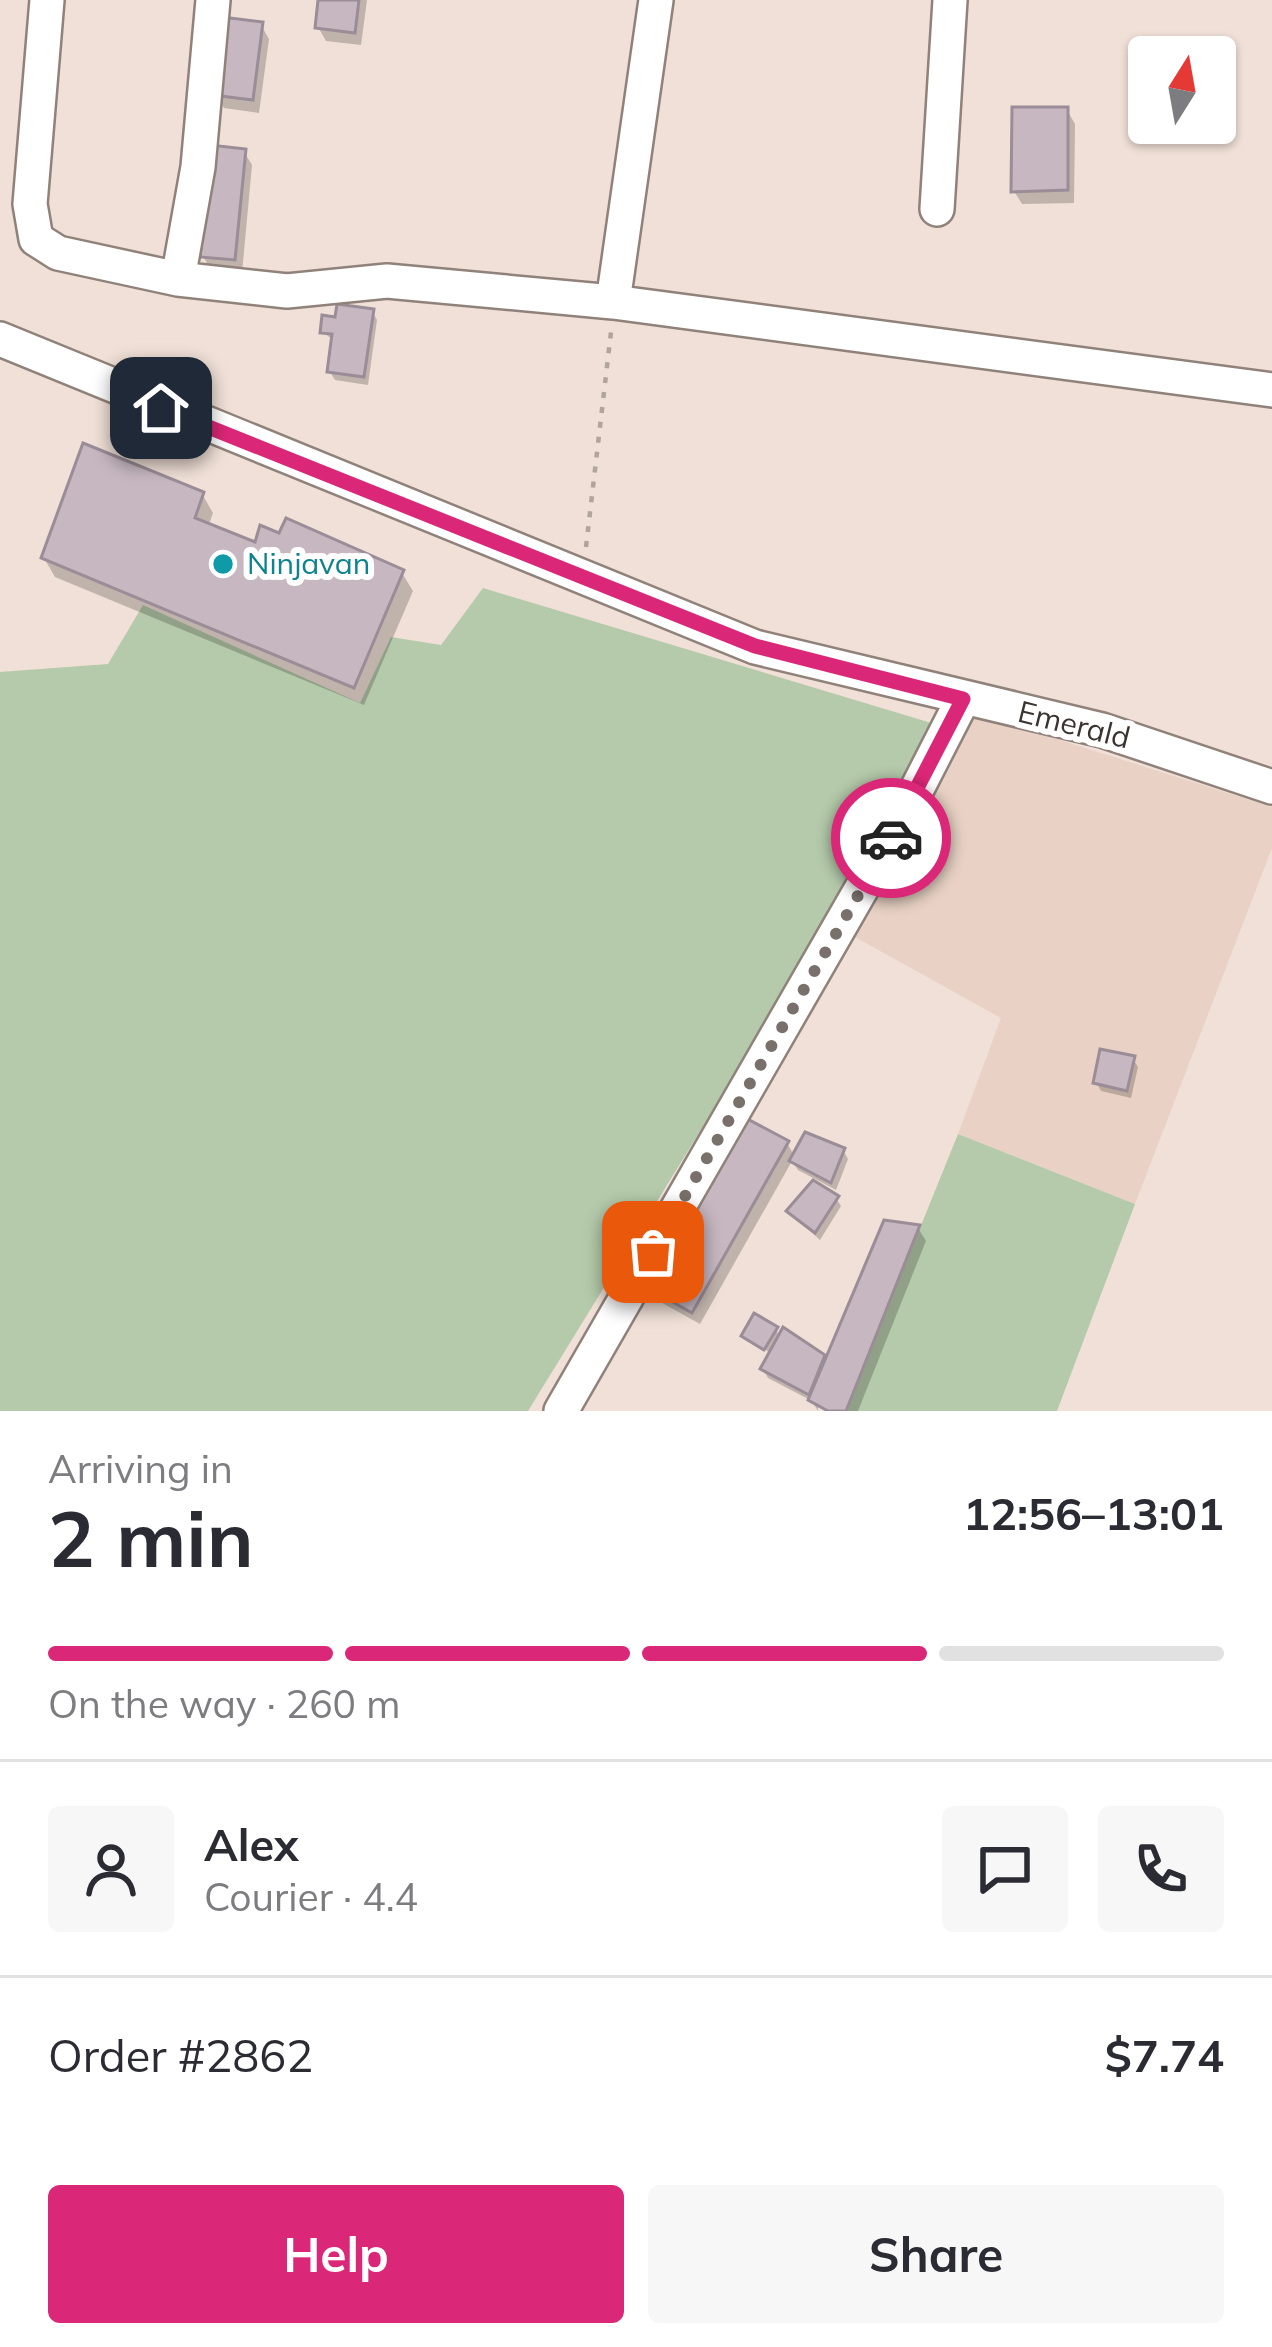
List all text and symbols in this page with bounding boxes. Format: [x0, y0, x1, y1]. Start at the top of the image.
north arrow [1128, 36, 1236, 144]
map controls [1128, 36, 1236, 144]
pin [110, 357, 212, 459]
icon: home [128, 375, 194, 441]
place label: Ninjavan [247, 544, 370, 582]
marker: Ninjavan [210, 551, 236, 577]
street label: Emerald [1014, 692, 1134, 756]
courier [831, 778, 951, 898]
icon: car [858, 805, 924, 871]
pin [602, 1201, 704, 1303]
icon: bag [620, 1219, 686, 1285]
text: Arriving in [48, 1444, 233, 1493]
text: 12:56–13:01 [963, 1485, 1224, 1541]
text: 2 min [48, 1489, 254, 1587]
text: On the way · 260 m [48, 1679, 400, 1728]
button: person [48, 1806, 174, 1932]
button: chat [942, 1806, 1068, 1932]
button: phone [1098, 1806, 1224, 1932]
text: Alex [204, 1816, 299, 1872]
text: Courier · 4.4 [204, 1872, 418, 1921]
text: Order #2862 [48, 2027, 313, 2083]
text: $7.74 [1105, 2027, 1224, 2083]
button: Help [48, 2185, 624, 2323]
button: Share [648, 2185, 1224, 2323]

